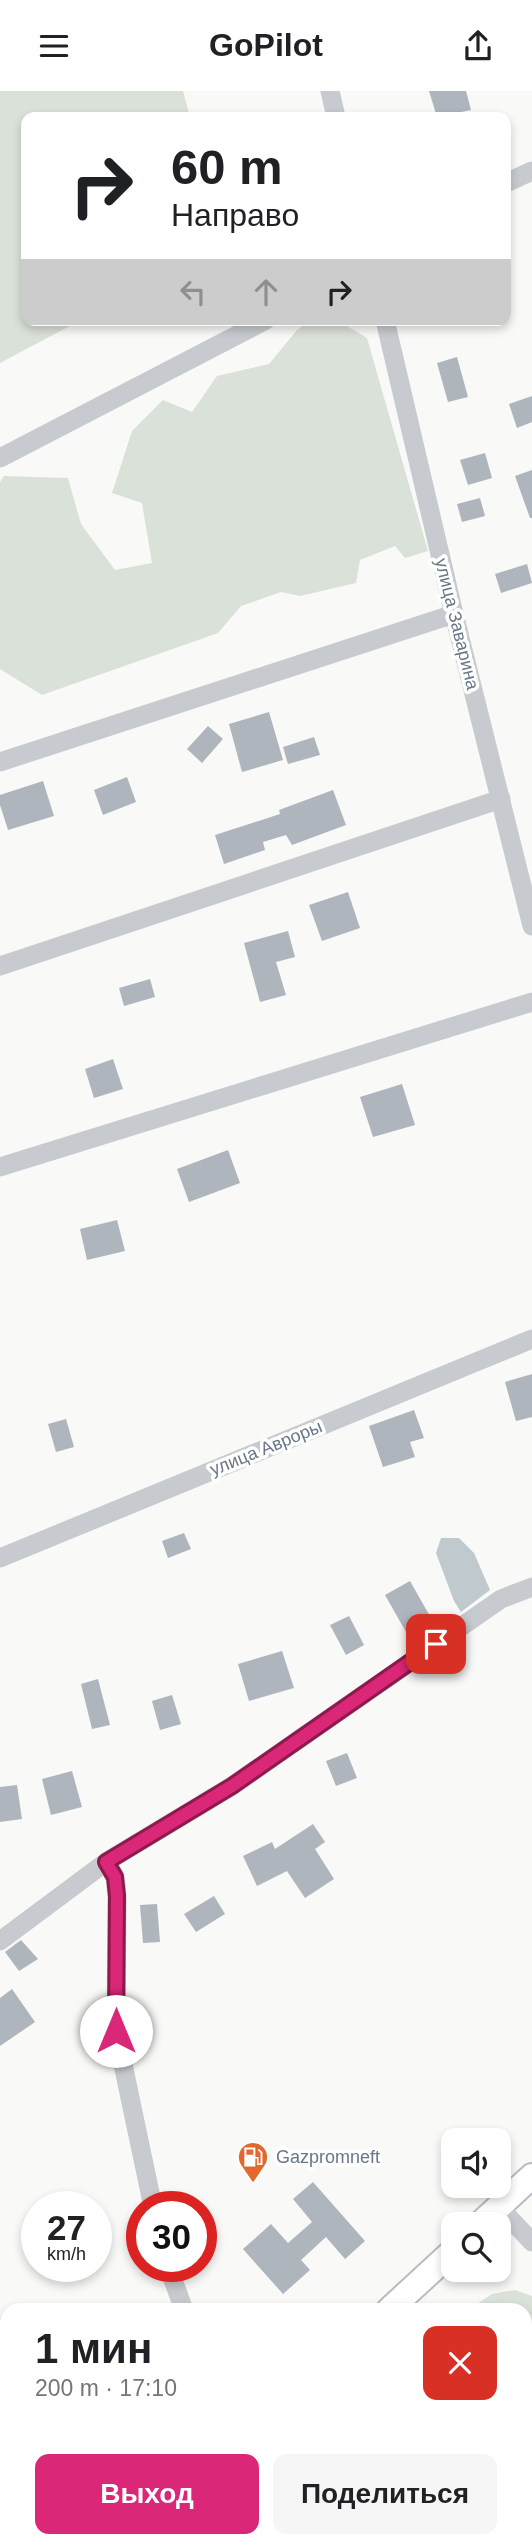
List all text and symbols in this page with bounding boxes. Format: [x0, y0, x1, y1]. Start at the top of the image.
icon: menu [35, 27, 73, 65]
text: GoPilot [209, 27, 323, 63]
icon: share [459, 27, 497, 65]
icon: right [56, 140, 147, 231]
text: 60 m [171, 140, 283, 194]
text: Направо [171, 197, 299, 233]
icon: left [174, 273, 212, 311]
icon: ahead [247, 273, 285, 311]
icon: right [320, 273, 358, 311]
street label: улица Заварина [431, 556, 483, 693]
street label: улица Авроры [207, 1416, 325, 1480]
pin [406, 1614, 466, 1674]
icon: arrive [417, 1625, 455, 1663]
position arrow [79, 1994, 153, 2068]
map controls [441, 2128, 511, 2282]
button: sound [441, 2128, 511, 2198]
fuel station icon: Gazpromneft [236, 2140, 270, 2184]
place label: Gazpromneft [276, 2147, 380, 2167]
speed limit sign: 30 [126, 2191, 217, 2282]
text: 27 [47, 2208, 86, 2247]
button: search [441, 2212, 511, 2282]
text: km/h [47, 2244, 86, 2264]
text: 1 мин [35, 2325, 152, 2372]
button: close [423, 2326, 497, 2400]
text: 200 m · 17:10 [35, 2375, 177, 2401]
button: Выход [35, 2454, 259, 2534]
button: Поделиться [273, 2454, 497, 2534]

